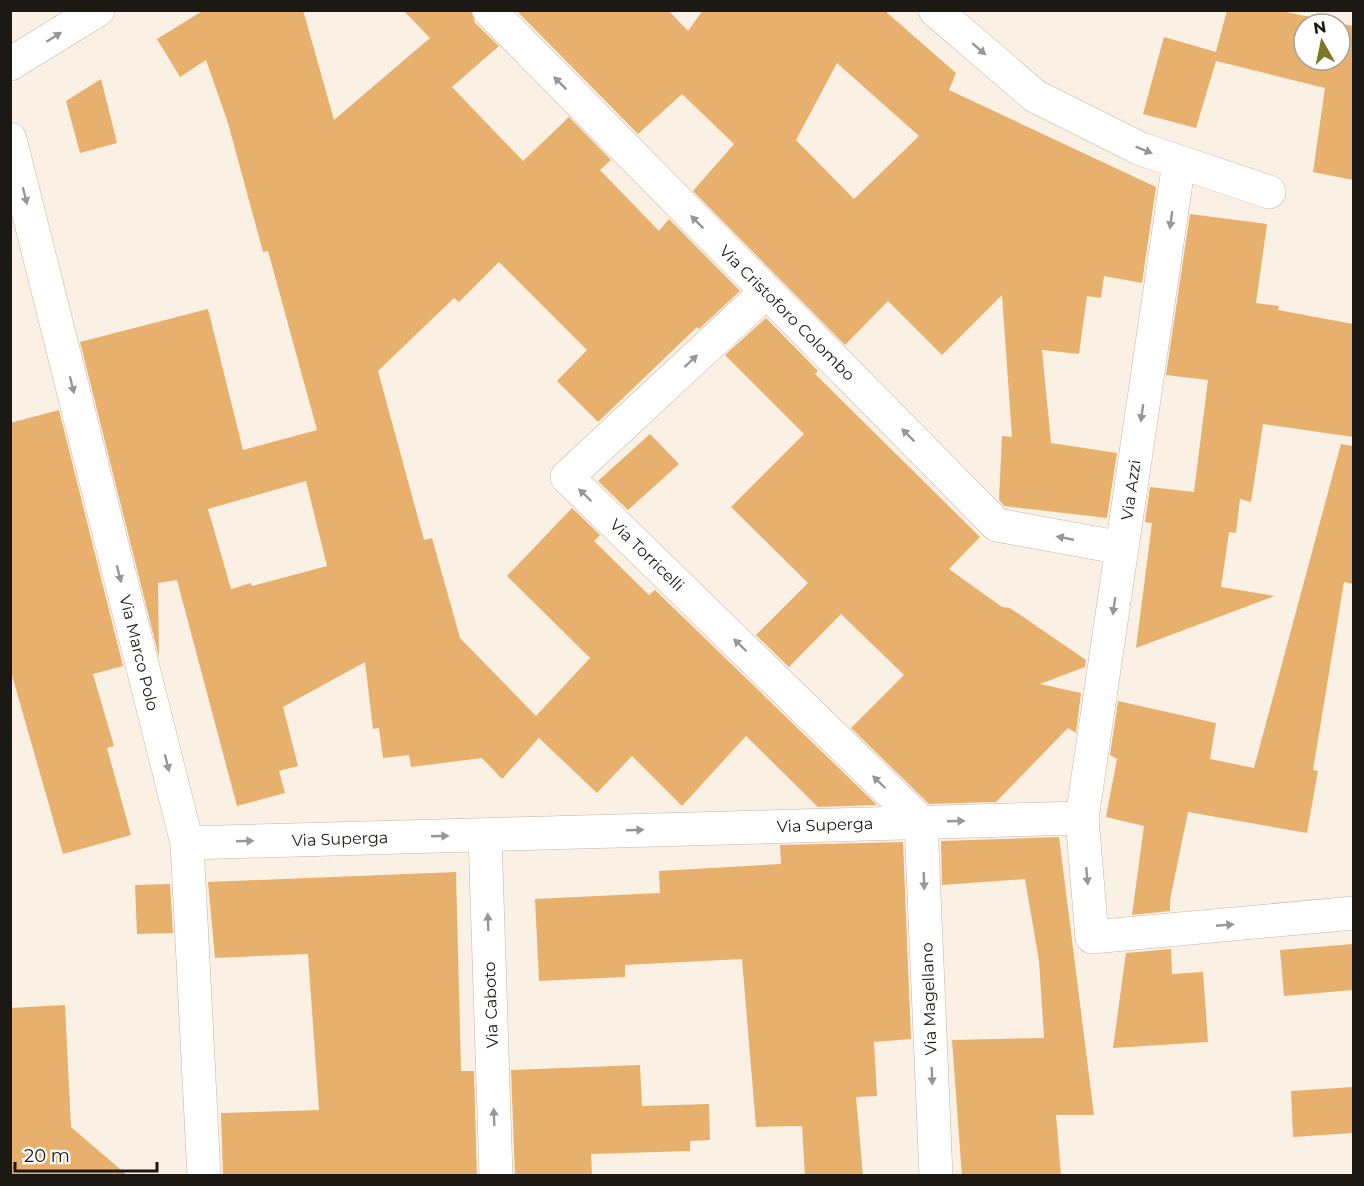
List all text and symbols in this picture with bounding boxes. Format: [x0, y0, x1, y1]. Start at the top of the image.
north arrow [1292, 12, 1352, 72]
text: N [1312, 17, 1328, 38]
one-way arrow [46, 32, 62, 43]
one-way arrow [971, 42, 986, 55]
one-way arrow [554, 76, 568, 90]
one-way arrow [1136, 145, 1154, 155]
one-way arrow [20, 187, 30, 205]
one-way arrow [1166, 211, 1175, 230]
one-way arrow [691, 215, 705, 229]
street label: Via Cristoforo Colombo [715, 241, 859, 385]
one-way arrow [684, 354, 699, 368]
one-way arrow [68, 376, 78, 394]
one-way arrow [1138, 404, 1147, 423]
one-way arrow [902, 429, 916, 443]
street label: Via Azzi [1117, 458, 1145, 522]
one-way arrow [578, 488, 592, 502]
street label: Via Torricelli [606, 515, 688, 595]
one-way arrow [1055, 533, 1074, 542]
one-way arrow [115, 565, 125, 583]
street label: Via Marco Polo [115, 593, 163, 713]
one-way arrow [1109, 597, 1118, 616]
one-way arrow [733, 639, 747, 653]
one-way arrow [162, 754, 172, 772]
one-way arrow [873, 775, 887, 789]
street label: Via Superga [776, 814, 874, 836]
one-way arrow [946, 817, 965, 826]
one-way arrow [626, 826, 645, 835]
street label: Via Superga [291, 828, 389, 850]
one-way arrow [431, 831, 450, 841]
one-way arrow [236, 837, 255, 846]
one-way arrow [1082, 867, 1092, 886]
one-way arrow [919, 871, 928, 890]
one-way arrow [483, 913, 493, 932]
one-way arrow [1216, 920, 1235, 930]
street label: Via Magellano [918, 942, 940, 1056]
street label: Via Caboto [480, 961, 502, 1049]
one-way arrow [927, 1066, 937, 1085]
one-way arrow [490, 1108, 499, 1127]
scale bar [15, 1135, 158, 1173]
text: 20 m [24, 1145, 70, 1167]

